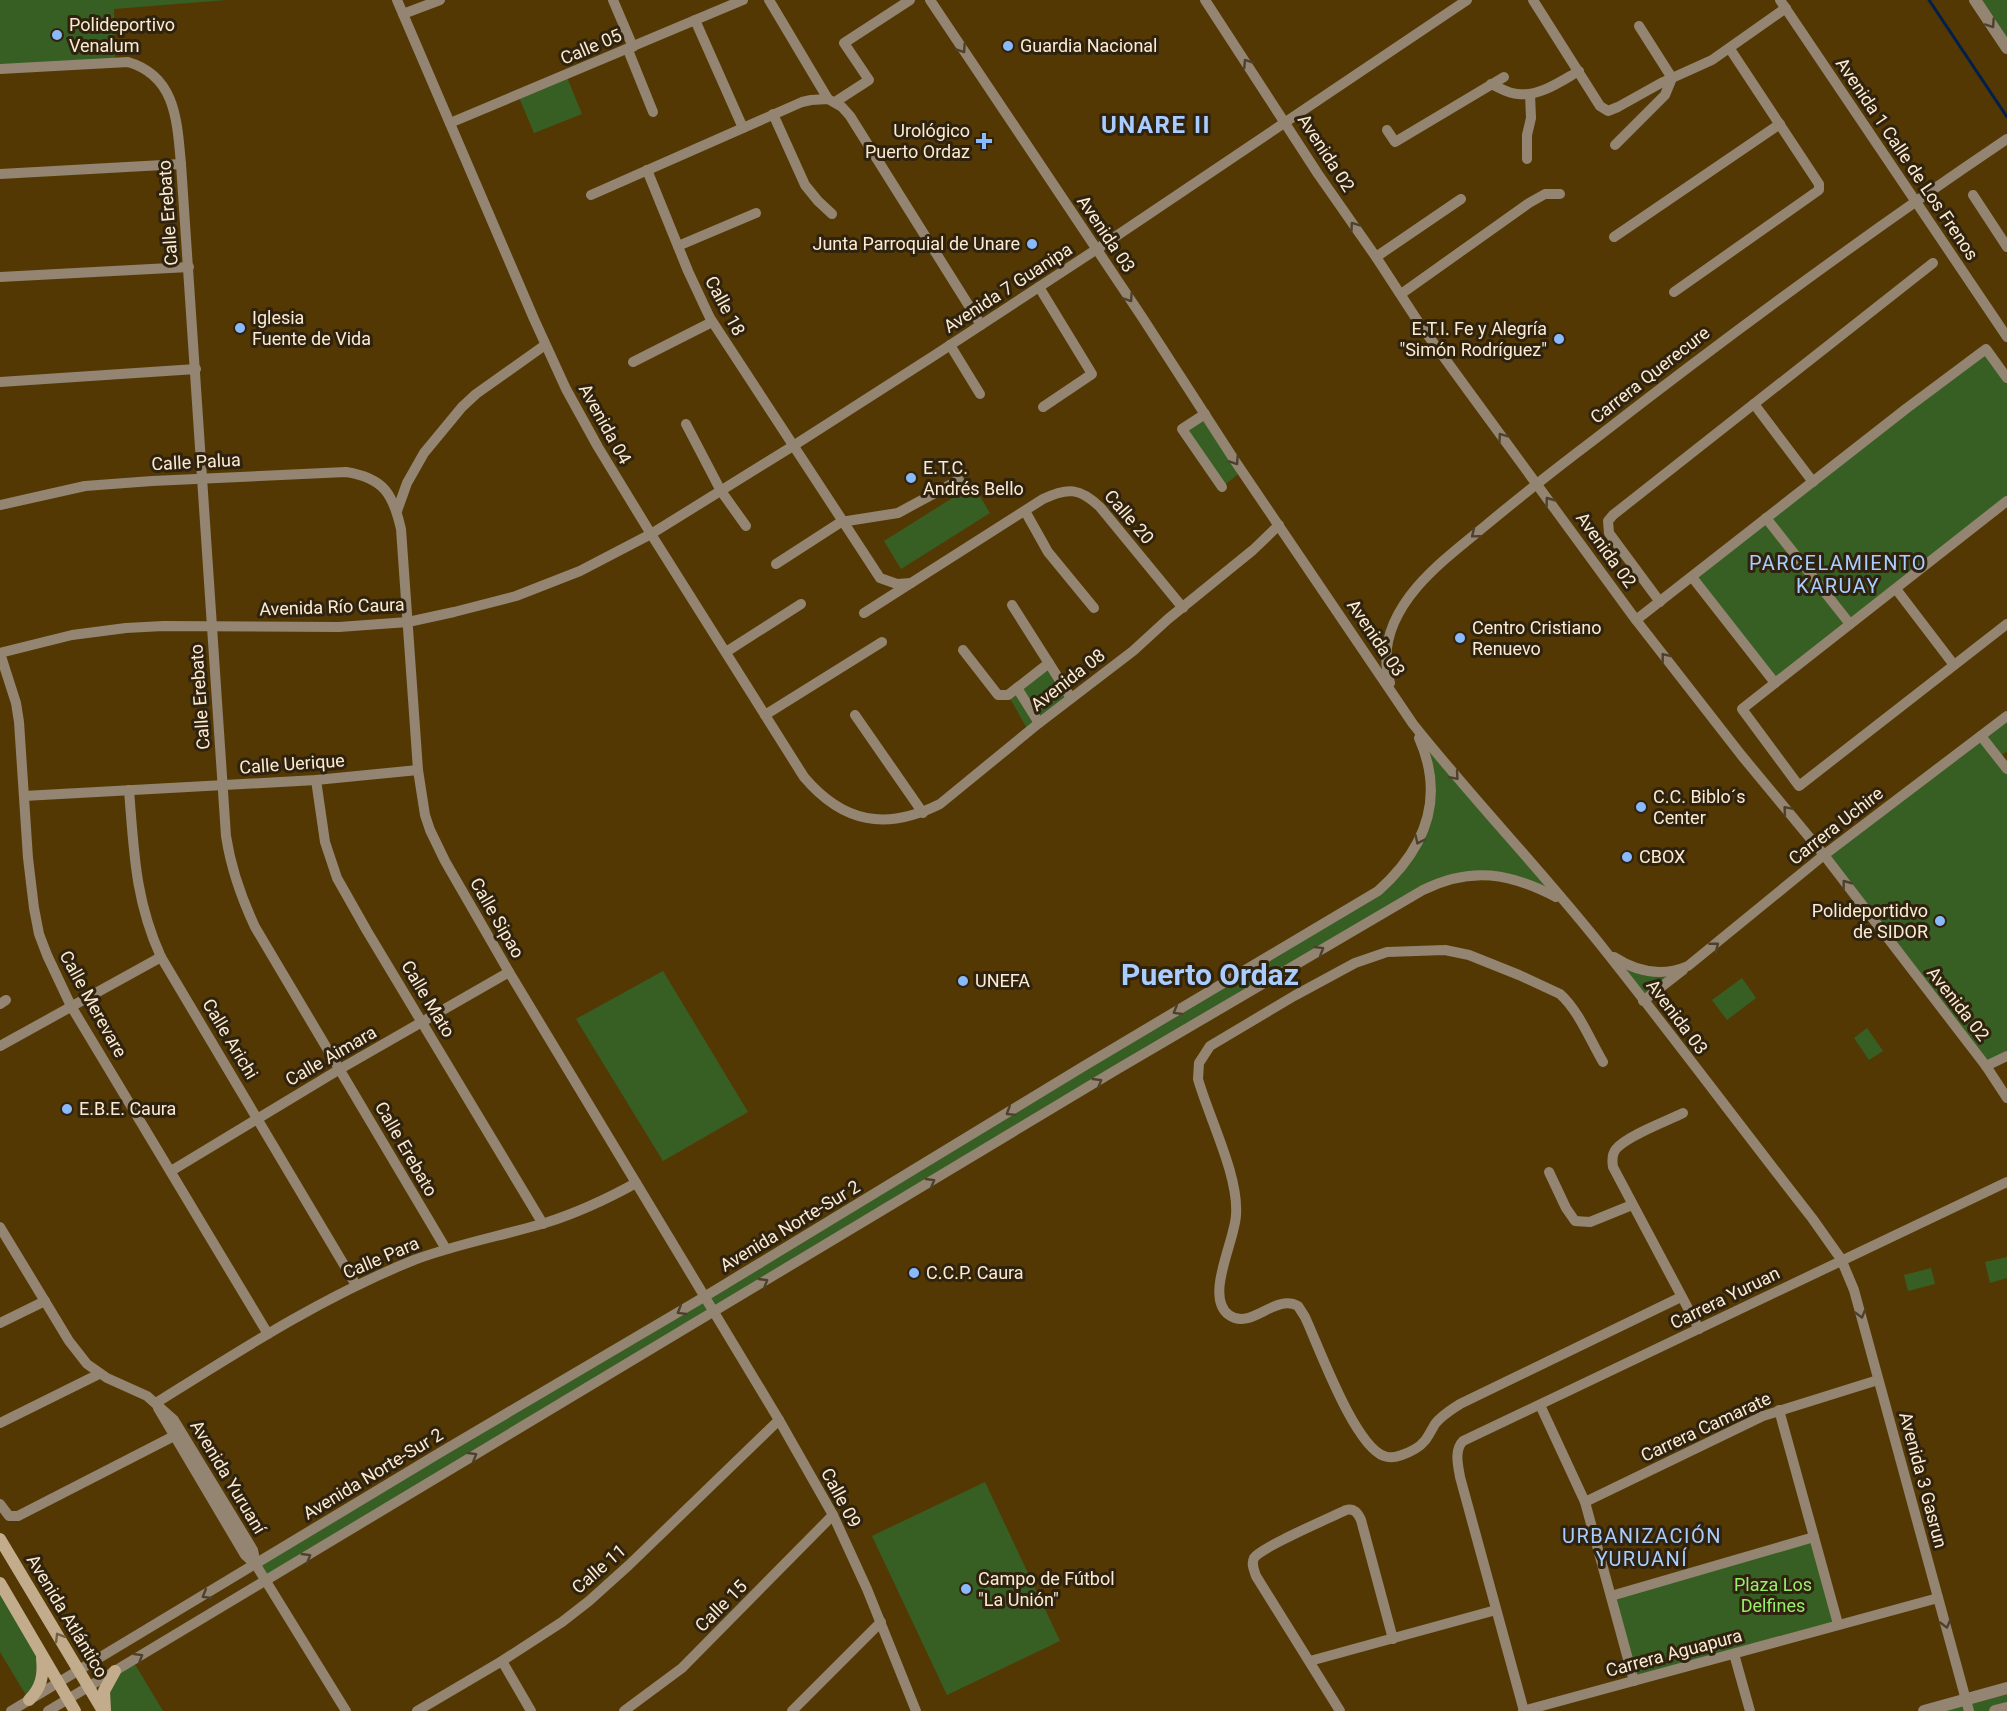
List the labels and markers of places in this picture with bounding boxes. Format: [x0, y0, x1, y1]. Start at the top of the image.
place label: Polideportivo Venalum [69, 14, 175, 56]
marker: Polideportivo Venalum [50, 28, 64, 42]
place label: Guardia Nacional [1020, 35, 1158, 56]
marker: Guardia Nacional [1001, 39, 1015, 53]
place label: Urológico Puerto Ordaz [865, 120, 970, 162]
marker: Urológico Puerto Ordaz [975, 132, 993, 150]
place label: Junta Parroquial de Unare [813, 233, 1020, 254]
marker: Junta Parroquial de Unare [1025, 237, 1039, 251]
place label: Iglesia Fuente de Vida [252, 307, 371, 349]
place label: E.T.I. Fe y Alegría "Simón Rodríguez" [1399, 318, 1547, 360]
marker: Iglesia Fuente de Vida [233, 321, 247, 335]
marker: E.T.I. Fe y Alegría "Simón Rodríguez" [1552, 332, 1566, 346]
place label: E.T.C. Andrés Bello [923, 457, 1024, 499]
marker: E.T.C. Andrés Bello [904, 471, 918, 485]
place label: Centro Cristiano Renuevo [1472, 617, 1602, 659]
marker: Centro Cristiano Renuevo [1453, 631, 1467, 645]
place label: C.C. Biblo´s Center [1653, 786, 1746, 828]
marker: C.C. Biblo´s Center [1634, 800, 1648, 814]
place label: CBOX [1639, 846, 1685, 867]
marker: CBOX [1620, 850, 1634, 864]
place label: Polideportidvo de SIDOR [1812, 900, 1928, 942]
marker: Polideportidvo de SIDOR [1933, 914, 1947, 928]
place label: UNEFA [975, 970, 1030, 991]
marker: UNEFA [956, 974, 970, 988]
place label: E.B.E. Caura [79, 1098, 176, 1119]
marker: E.B.E. Caura [60, 1102, 74, 1116]
place label: C.C.P. Caura [926, 1262, 1024, 1283]
marker: C.C.P. Caura [907, 1266, 921, 1280]
place label: Campo de Fútbol "La Unión" [978, 1568, 1115, 1610]
marker: Campo de Fútbol "La Unión" [959, 1582, 973, 1596]

